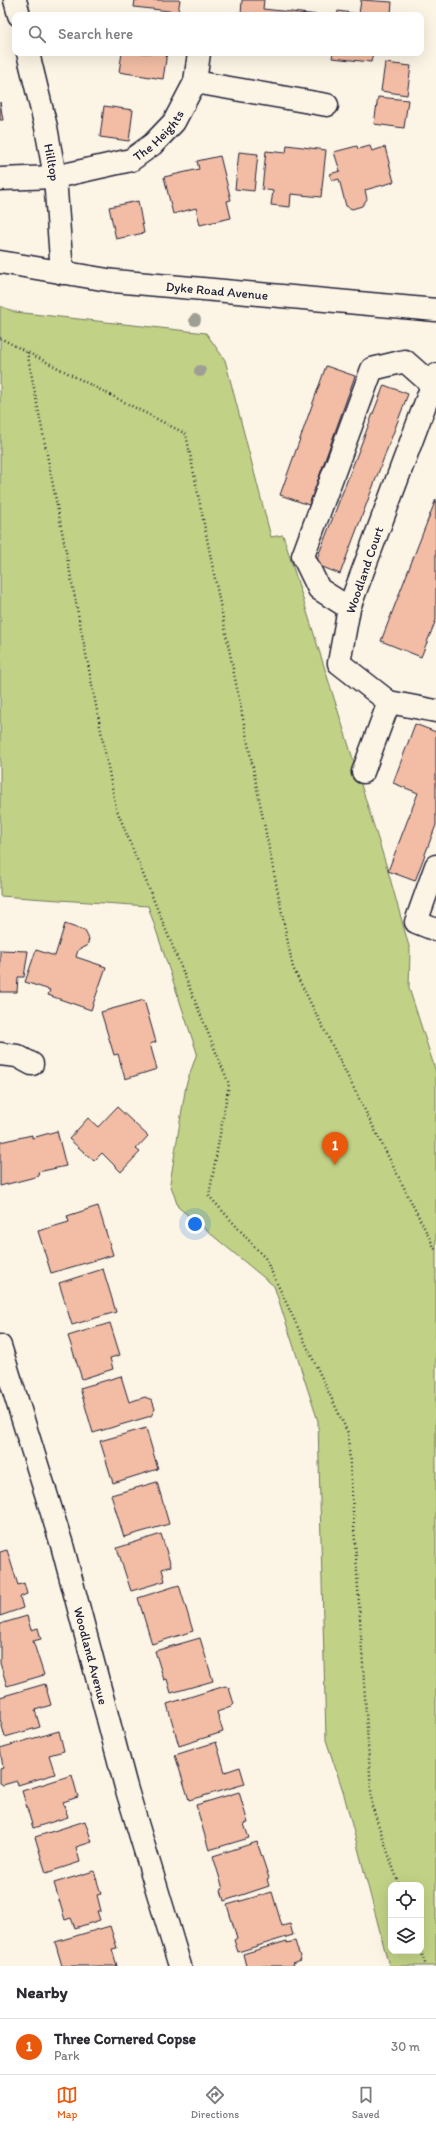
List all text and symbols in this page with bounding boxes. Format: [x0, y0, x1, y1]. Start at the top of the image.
search box [12, 12, 424, 56]
icon: search [26, 23, 48, 45]
text: Search here [58, 25, 133, 43]
street label: The Heights [130, 107, 187, 164]
street label: Hilltop [41, 142, 62, 182]
street label: Dyke Road Avenue [165, 279, 269, 303]
street label: Woodland Court [343, 525, 386, 616]
pin: 1 [322, 1132, 348, 1165]
your location [185, 1214, 205, 1234]
street label: Woodland Avenue [71, 1605, 111, 1706]
map controls [388, 1882, 424, 1954]
button: locate [388, 1882, 424, 1918]
button: layers [388, 1918, 424, 1954]
text: Nearby [16, 1982, 68, 2002]
text: Three Cornered Copse [54, 2030, 196, 2048]
text: 1 [26, 2039, 32, 2054]
text: 30 m [391, 2039, 420, 2054]
text: Park [54, 2048, 80, 2063]
tab: Map [56, 2084, 78, 2121]
tab: Directions [191, 2084, 239, 2121]
tab: Saved [352, 2084, 380, 2121]

